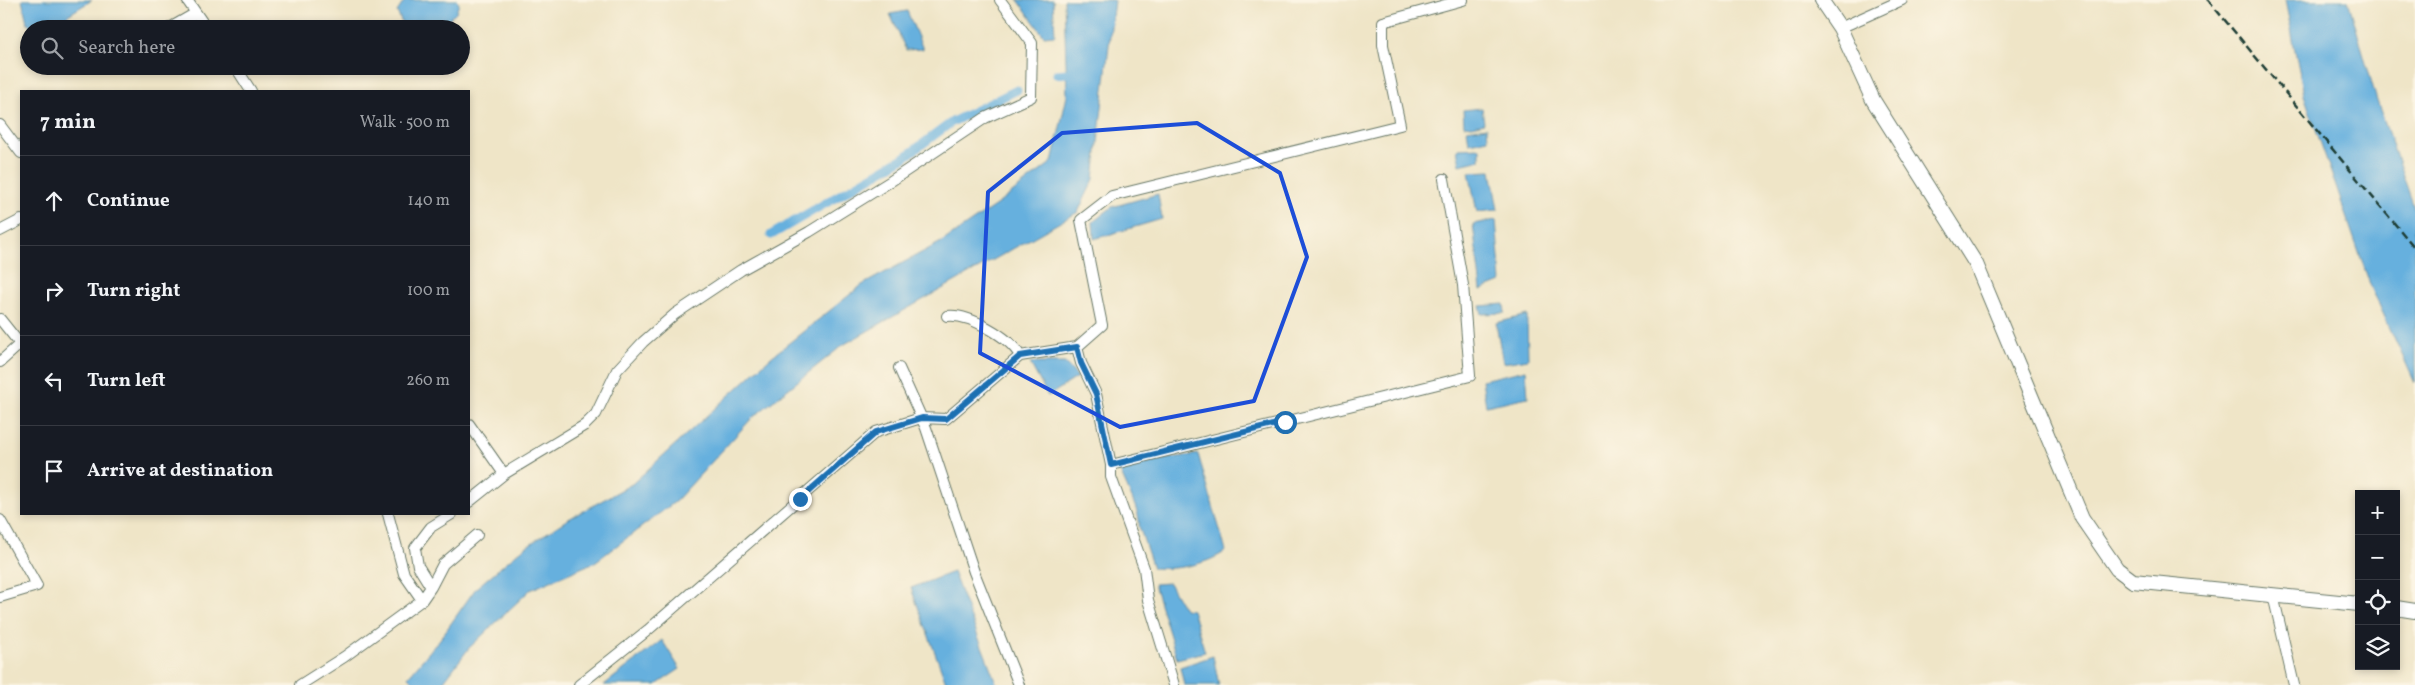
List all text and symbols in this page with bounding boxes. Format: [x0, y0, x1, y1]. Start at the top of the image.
search box [20, 20, 470, 75]
icon: search [38, 34, 66, 62]
text: Search here [78, 35, 175, 61]
text: 7 min [40, 108, 96, 137]
text: Walk · 500 m [360, 112, 450, 134]
icon: ahead [40, 187, 68, 215]
text: Continue [87, 188, 170, 214]
text: 140 m [408, 190, 450, 212]
icon: right [40, 277, 68, 305]
text: Turn right [87, 278, 180, 304]
text: 100 m [407, 280, 450, 302]
icon: left [40, 367, 68, 395]
text: Turn left [87, 368, 166, 394]
text: 260 m [406, 370, 450, 392]
route start [1274, 411, 1297, 434]
icon: arrive [40, 457, 68, 485]
text: Arrive at destination [87, 458, 273, 484]
route end [789, 488, 812, 511]
map controls [2355, 490, 2400, 670]
button: + [2355, 490, 2400, 535]
button: − [2355, 535, 2400, 580]
button: locate [2355, 580, 2400, 625]
button: layers [2355, 625, 2400, 670]

